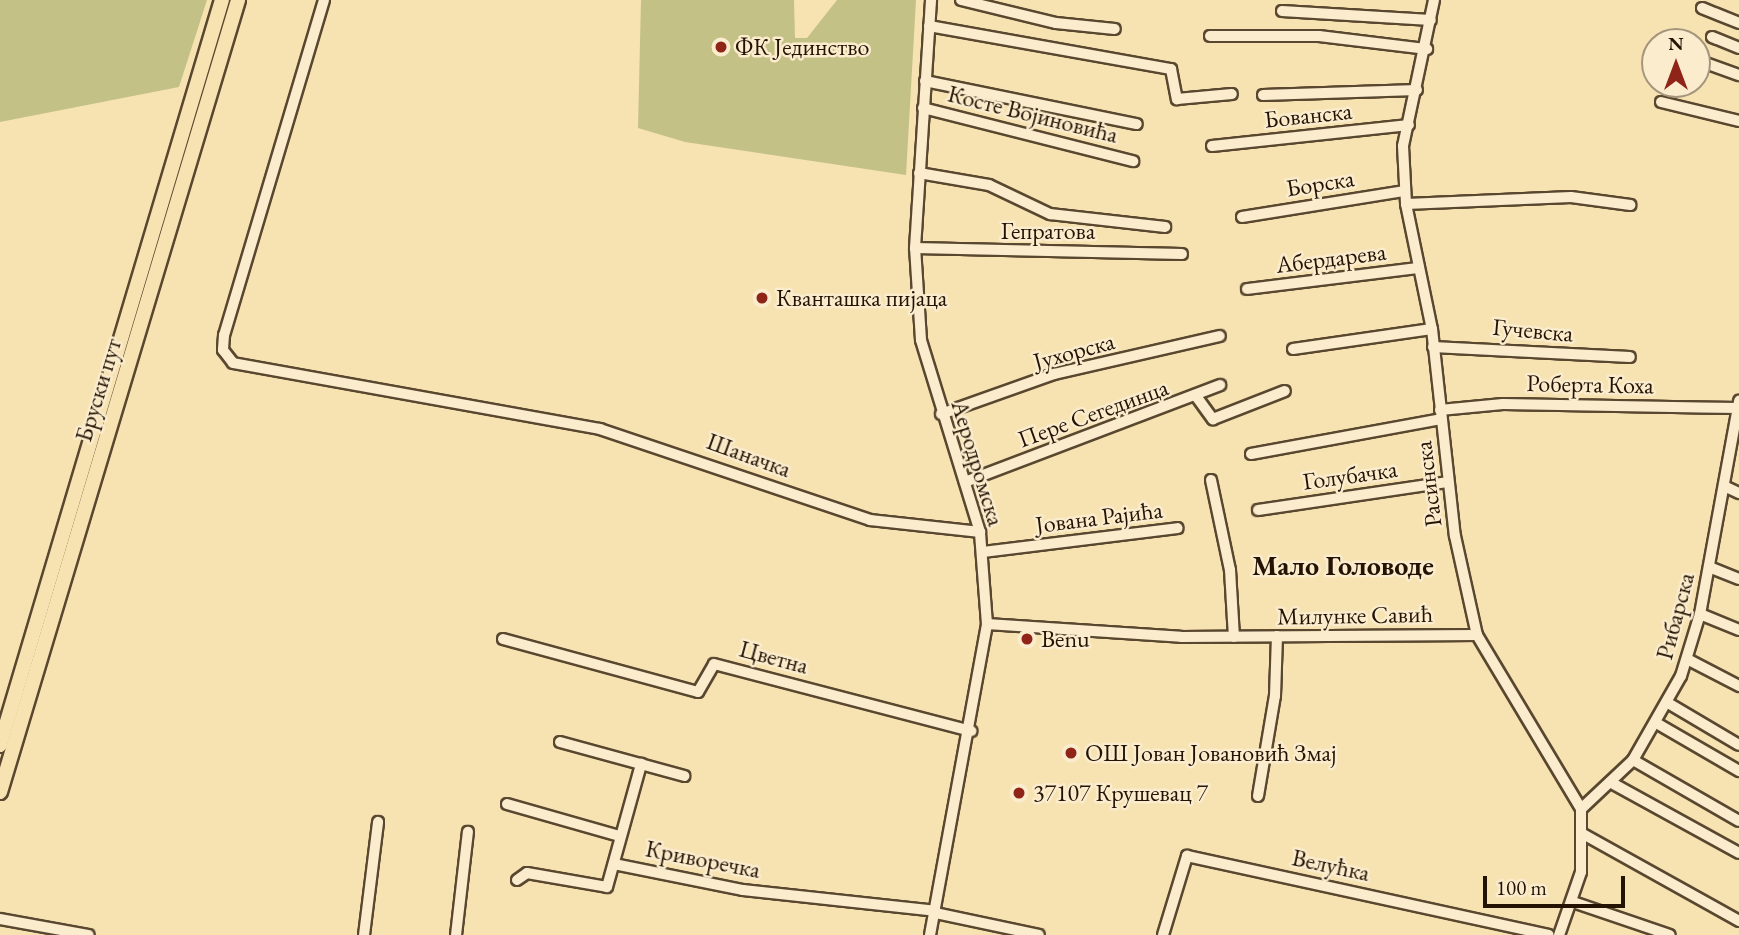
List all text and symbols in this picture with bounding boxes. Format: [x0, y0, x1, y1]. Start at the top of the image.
north arrow [1641, 28, 1711, 98]
text: N [1668, 31, 1684, 56]
place label: ФК Јединство [735, 33, 869, 61]
marker: ФК Јединство [713, 39, 729, 55]
street label: Косте Војиновића [945, 79, 1121, 149]
street label: Бованска [1263, 96, 1353, 134]
street label: Борска [1284, 163, 1356, 203]
street label: Гепратова [1001, 217, 1095, 245]
street label: Абердарева [1274, 237, 1388, 279]
place label: Кванташка пијаца [776, 284, 947, 312]
marker: Кванташка пијаца [754, 290, 770, 306]
street label: Гучевска [1492, 312, 1574, 348]
street label: Јухорска [1030, 326, 1118, 376]
street label: Бруски пут [69, 335, 127, 445]
street label: Роберта Коха [1526, 368, 1654, 400]
street label: Пере Сегединца [1014, 372, 1172, 454]
street label: Аеродромска [945, 397, 1011, 529]
street label: Шаначка [703, 427, 795, 483]
street label: Расинска [1408, 439, 1448, 529]
street label: Голубачка [1301, 454, 1399, 496]
street label: Јована Рајића [1034, 495, 1164, 539]
district label: Мало Головоде [1252, 548, 1434, 582]
street label: Рибарска [1650, 569, 1700, 663]
street label: Милунке Савић [1277, 599, 1433, 631]
place label: Benu [1041, 625, 1090, 653]
marker: Benu [1019, 631, 1035, 647]
street label: Цветна [736, 634, 812, 680]
place label: ОШ Јован Јовановић Змај [1085, 739, 1336, 767]
marker: ОШ Јован Јовановић Змај [1063, 745, 1079, 761]
place label: 37107 Крушевац 7 [1033, 779, 1208, 807]
marker: 37107 Крушевац 7 [1011, 785, 1027, 801]
street label: Криворечка [643, 834, 763, 884]
street label: Велућка [1290, 843, 1372, 887]
scale bar [1487, 862, 1629, 906]
text: 100 m [1496, 874, 1547, 901]

